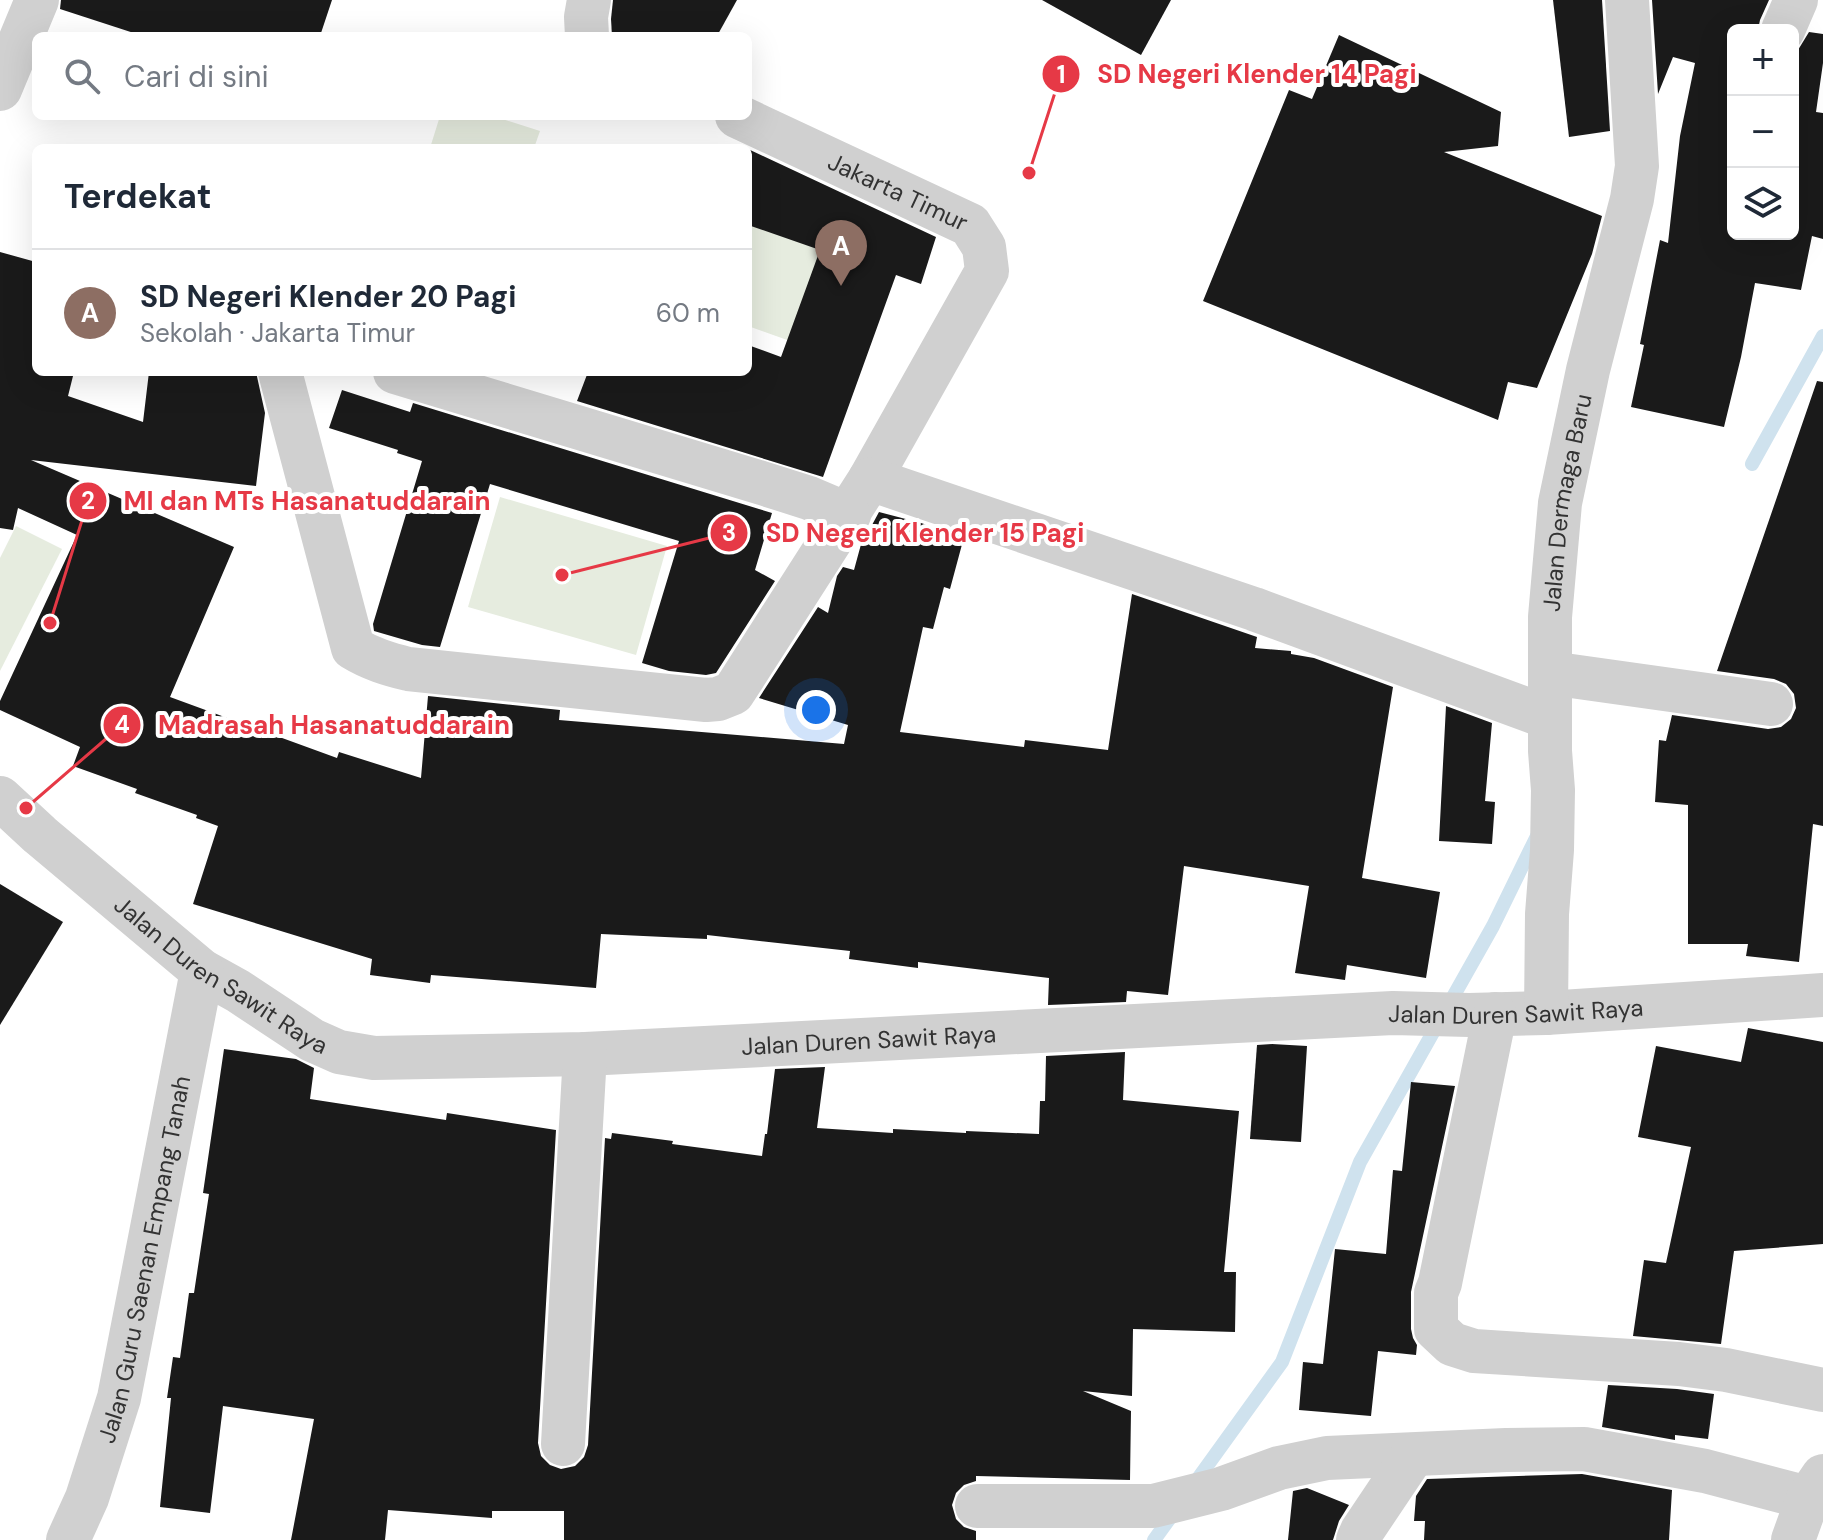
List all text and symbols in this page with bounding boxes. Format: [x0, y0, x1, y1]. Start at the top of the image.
map controls [1727, 24, 1799, 240]
button: + [1727, 24, 1799, 96]
search box [32, 32, 752, 120]
callout: SD Negeri Klender 14 Pagi [1041, 49, 1432, 99]
icon: search [60, 54, 104, 98]
text: Cari di sini [124, 57, 269, 96]
text: SD Negeri Klender 14 Pagi [1097, 57, 1417, 91]
text: 1 [1057, 59, 1065, 90]
button: − [1727, 96, 1799, 168]
street label: Jakarta Timur [823, 145, 973, 238]
button: layers [1727, 168, 1799, 240]
text: Terdekat [64, 174, 212, 219]
pin: A [815, 220, 867, 286]
text: SD Negeri Klender 20 Pagi [140, 277, 516, 316]
text: A [81, 296, 99, 330]
text: 60 m [656, 296, 720, 330]
text: Sekolah · Jakarta Timur [140, 316, 415, 350]
street label: Jalan Dermaga Baru [1535, 391, 1598, 613]
callout: MI dan MTs Hasanatuddarain [68, 476, 507, 526]
text: MI dan MTs Hasanatuddarain [123, 484, 491, 518]
text: 2 [81, 485, 95, 516]
callout: SD Negeri Klender 15 Pagi [709, 508, 1100, 558]
text: SD Negeri Klender 15 Pagi [766, 516, 1084, 550]
text: 3 [722, 517, 736, 548]
your location [796, 690, 836, 730]
callout: Madrasah Hasanatuddarain [102, 700, 526, 750]
text: Madrasah Hasanatuddarain [158, 708, 510, 742]
text: 4 [114, 709, 130, 740]
street label: Jalan Duren Sawit Raya [108, 889, 333, 1061]
street label: Jalan Duren Sawit Raya [1388, 991, 1644, 1031]
street label: Jalan Duren Sawit Raya [740, 1018, 997, 1062]
street label: Jalan Guru Saenan Empang Tanah [90, 1073, 197, 1447]

